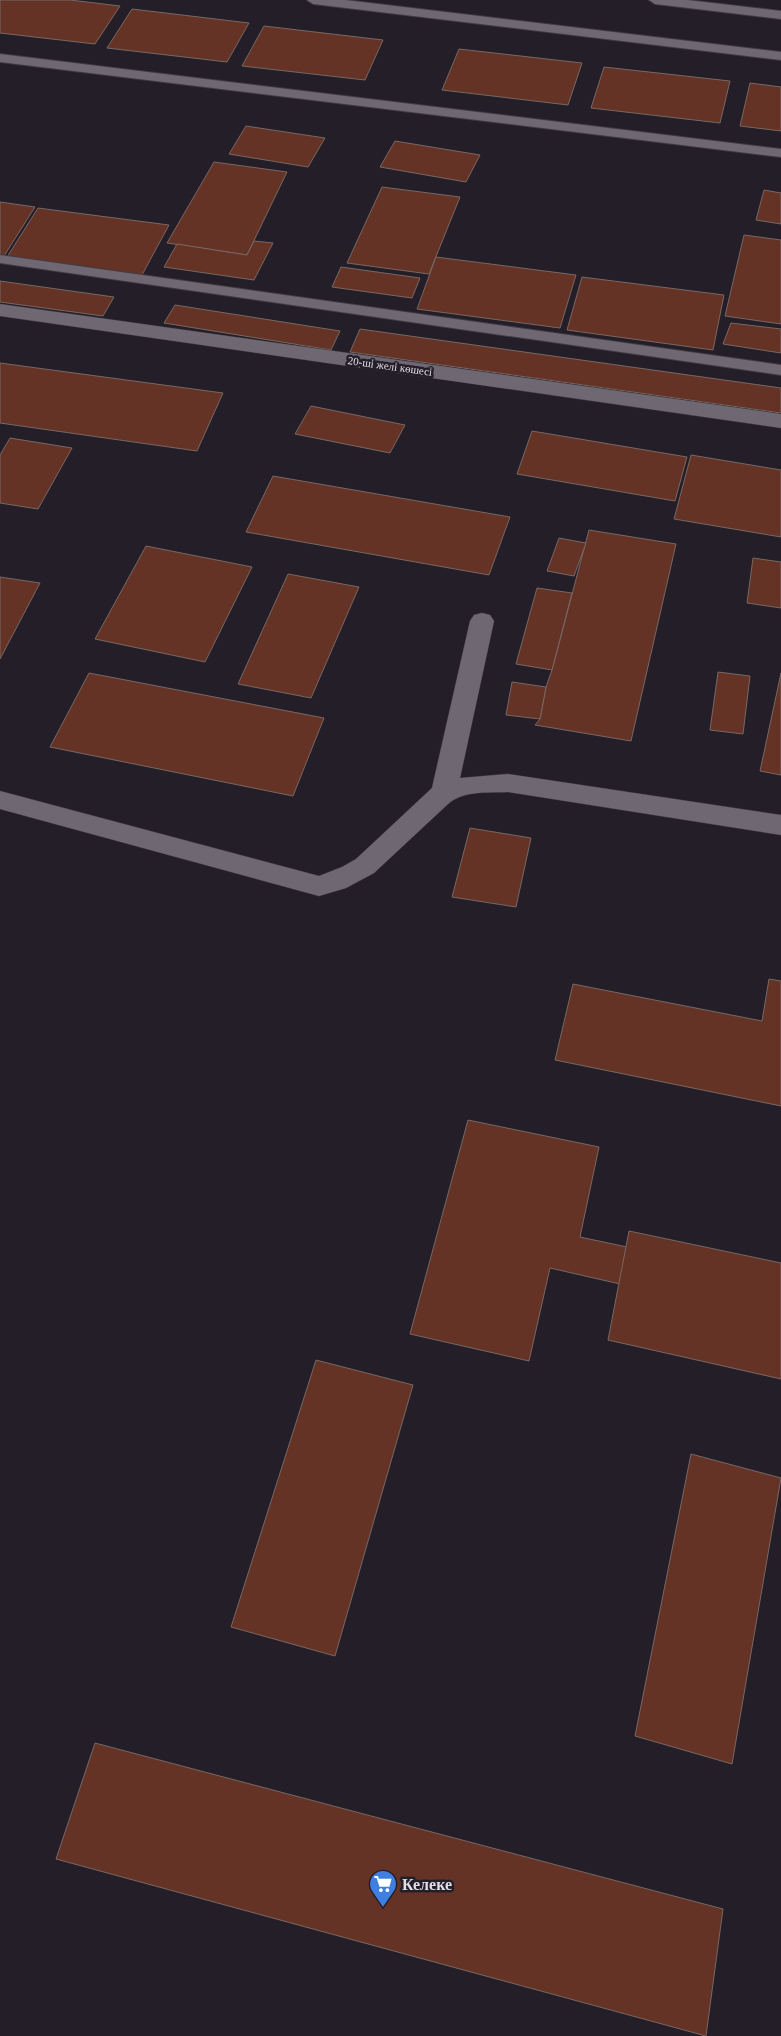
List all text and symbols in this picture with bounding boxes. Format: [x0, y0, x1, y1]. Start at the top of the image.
street label: 20-ші желі көшесі [347, 354, 433, 378]
supermarket icon: Келеке [368, 1869, 398, 1908]
place label: Келеке [402, 1876, 452, 1893]

